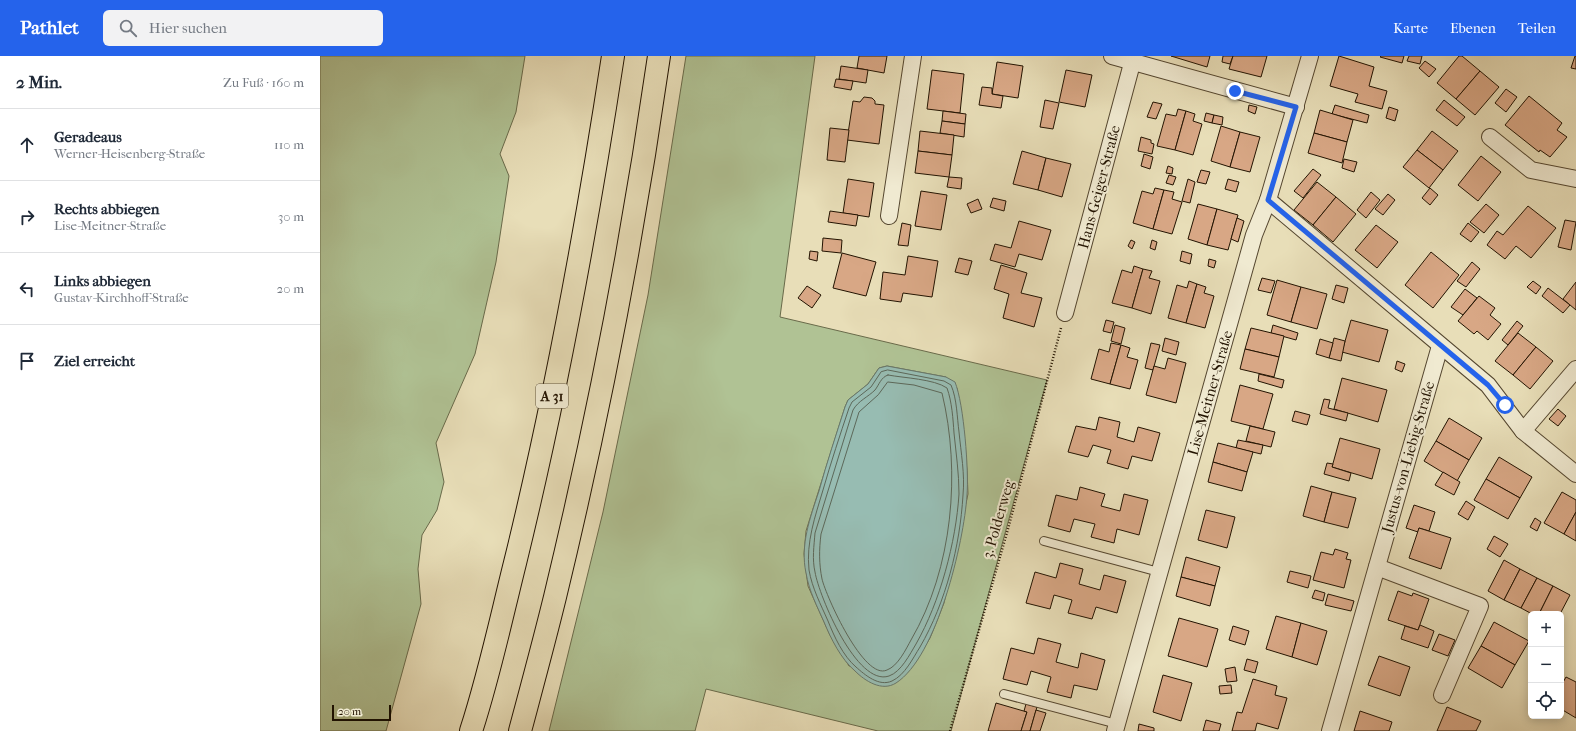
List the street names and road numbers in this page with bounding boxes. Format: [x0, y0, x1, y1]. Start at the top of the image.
street label: Hans-Geiger-Straße [1074, 123, 1124, 251]
street label: Lise-Meitner-Straße [1184, 328, 1237, 458]
street label: Justus-von-Liebig-Straße [1377, 379, 1438, 536]
road number: A 31 [536, 384, 568, 408]
street label: 3. Polderweg [978, 477, 1018, 560]

